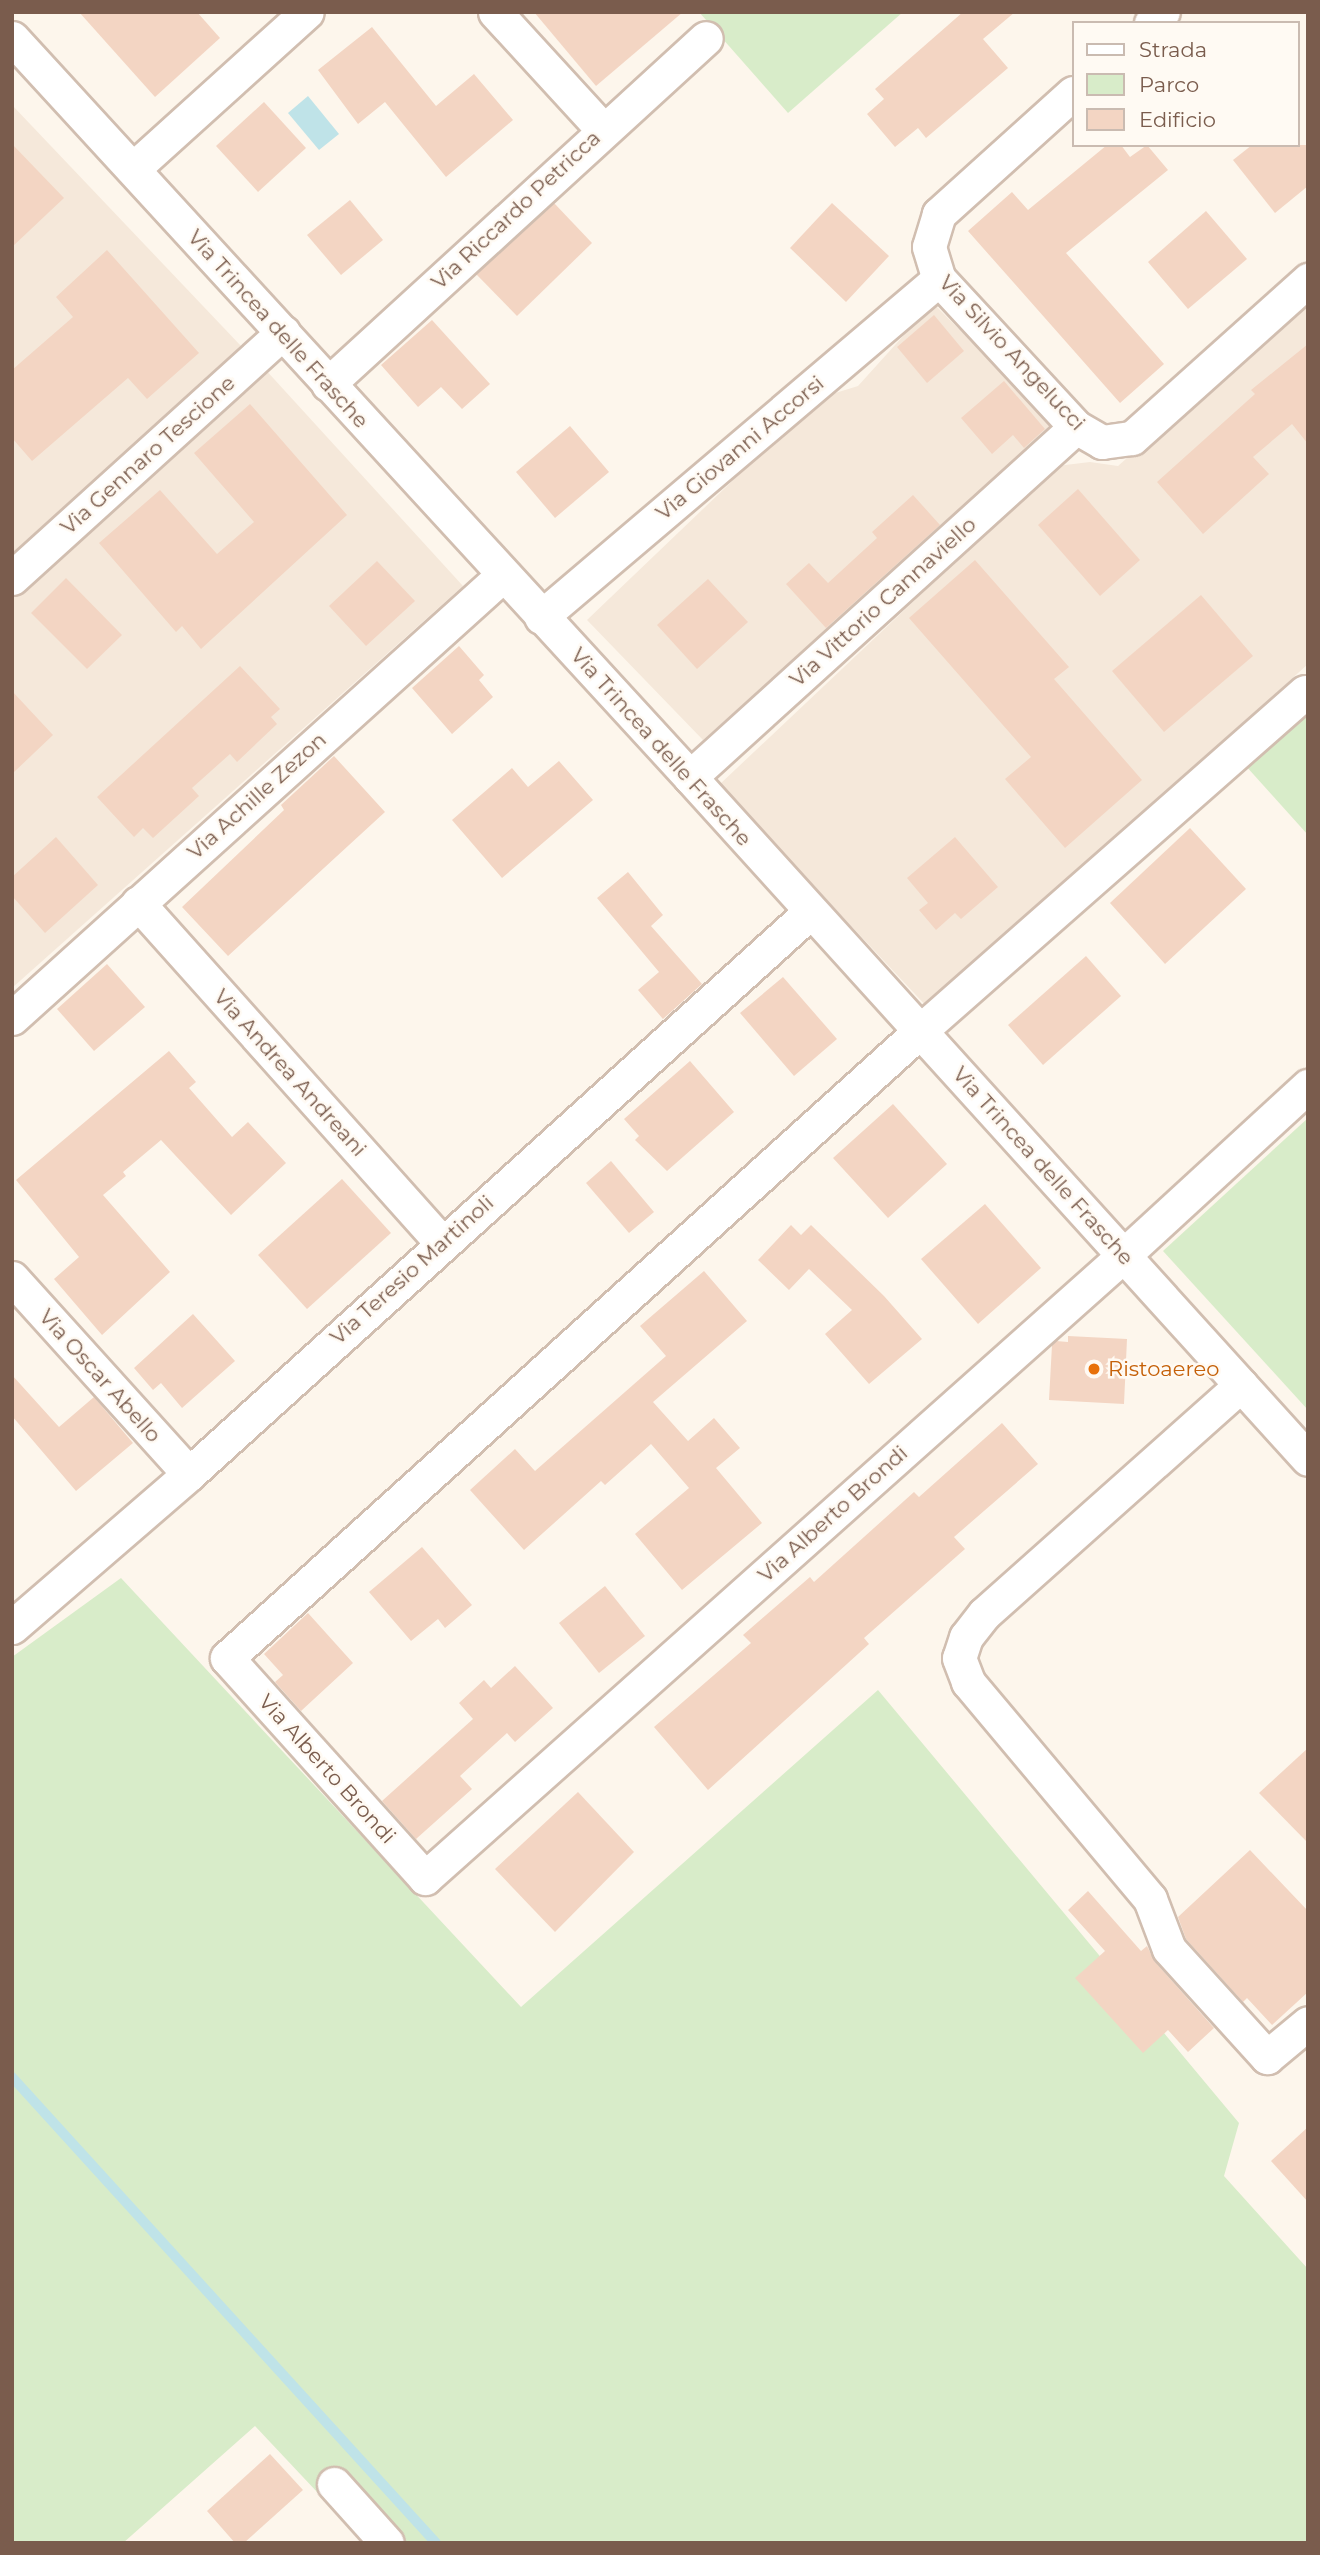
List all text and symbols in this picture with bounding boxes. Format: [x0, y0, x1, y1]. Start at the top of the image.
legend [1072, 21, 1299, 147]
text: Strada [1139, 37, 1207, 62]
text: Parco [1139, 72, 1199, 97]
text: Edificio [1139, 107, 1216, 132]
street label: Via Riccardo Petricca [426, 125, 606, 295]
street label: Via Trincea delle Frasche [182, 225, 374, 433]
street label: Via Silvio Angelucci [934, 270, 1090, 436]
street label: Via Gennaro Tescione [56, 370, 240, 540]
street label: Via Giovanni Accorsi [651, 370, 829, 526]
street label: Via Vittorio Cannaviello [785, 512, 981, 692]
street label: Via Trincea delle Frasche [565, 643, 757, 851]
street label: Via Achille Zezon [183, 727, 331, 865]
street label: Via Andrea Andreani [208, 984, 372, 1162]
street label: Via Trincea delle Frasche [947, 1062, 1139, 1270]
street label: Via Teresio Martinoli [325, 1190, 499, 1350]
street label: Via Oscar Abello [34, 1304, 166, 1448]
place label: Ristoaereo [1108, 1356, 1219, 1382]
marker: Ristoaereo [1086, 1361, 1102, 1377]
street label: Via Alberto Brondi [753, 1440, 913, 1588]
street label: Via Alberto Brondi [253, 1689, 401, 1849]

